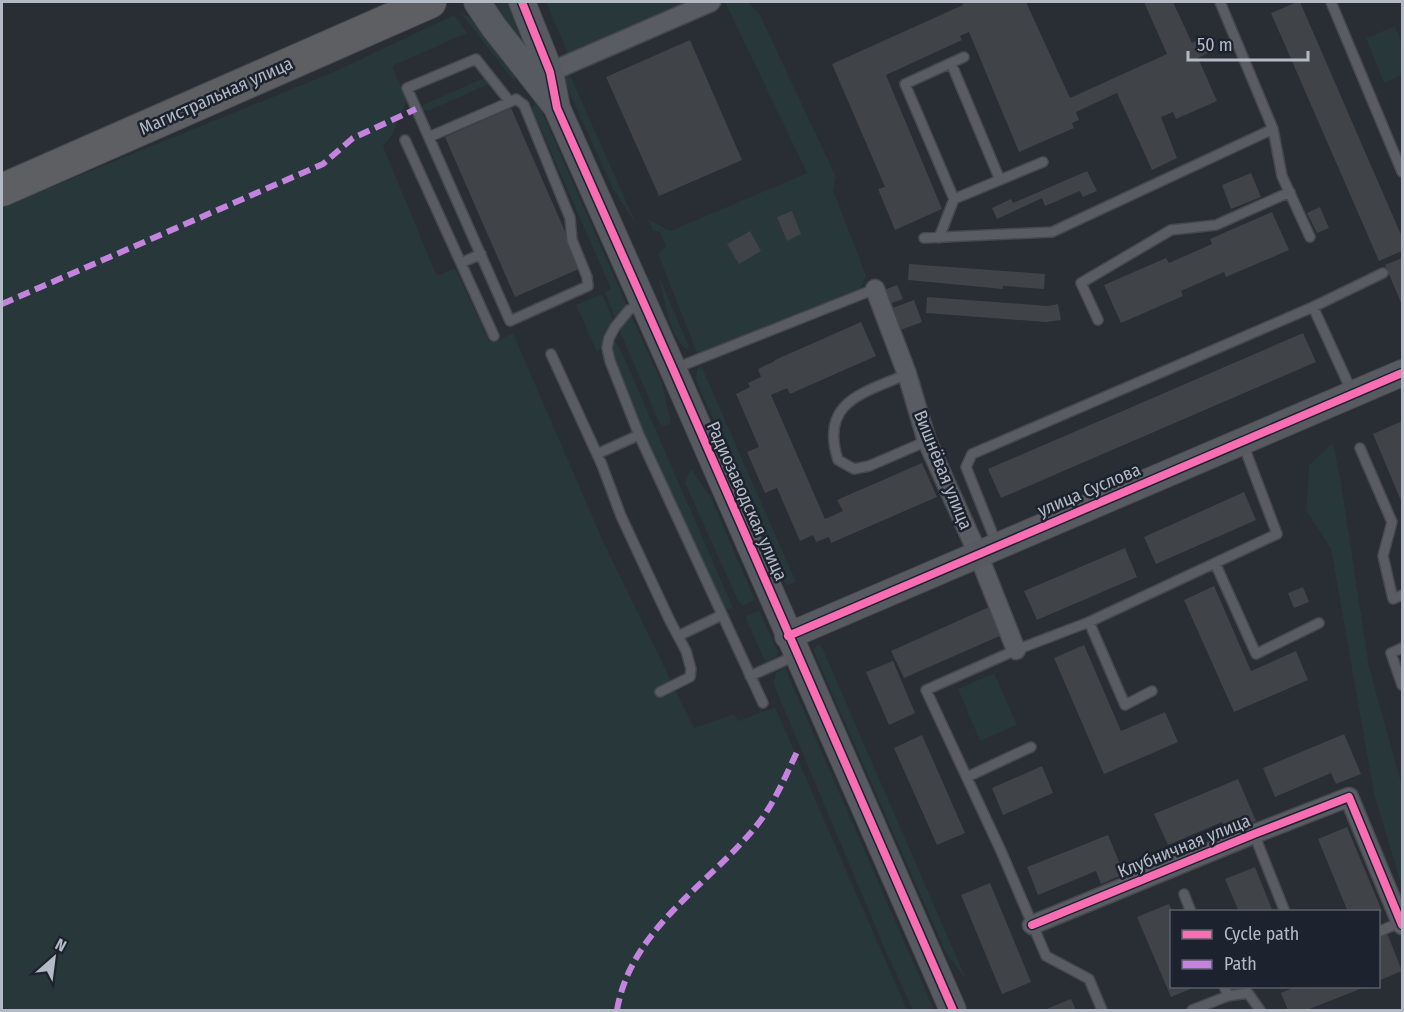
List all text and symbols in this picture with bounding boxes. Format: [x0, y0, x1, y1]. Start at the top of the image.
scale bar [1188, 24, 1308, 62]
text: 50 m [1197, 34, 1233, 56]
street label: Магистральная улица [136, 52, 296, 140]
street label: Вишнёвая улица [909, 407, 977, 533]
street label: Радиозаводская улица [702, 418, 792, 584]
street label: улица Суслова [1034, 458, 1144, 522]
street label: Клубничная улица [1114, 809, 1254, 883]
legend [1170, 910, 1380, 988]
text: Cycle path [1224, 923, 1299, 945]
north arrow [24, 928, 84, 988]
text: N [52, 935, 70, 956]
text: Path [1224, 953, 1257, 975]

